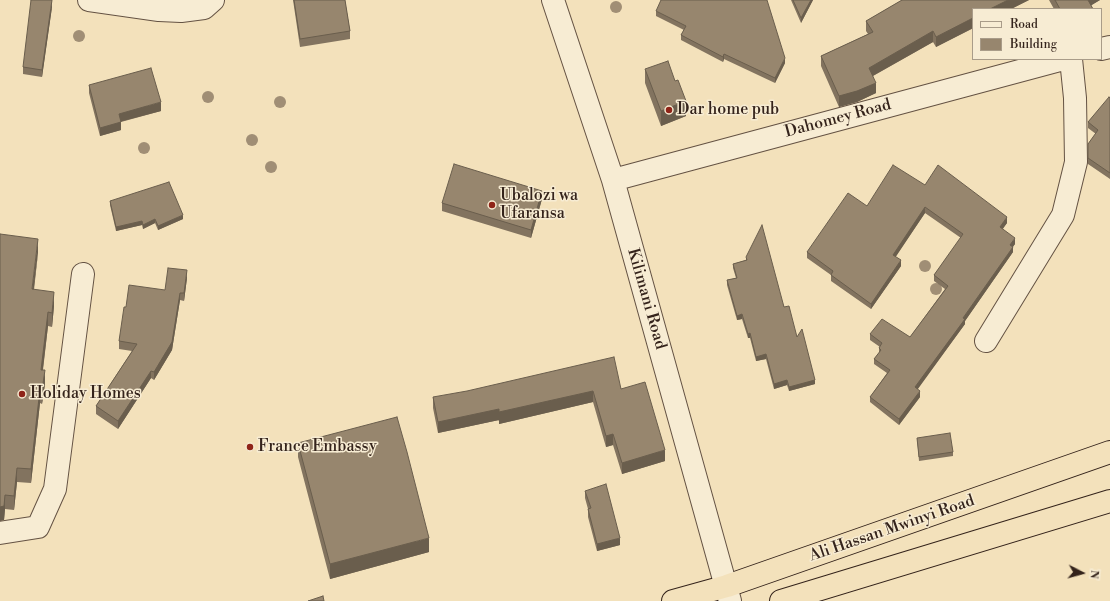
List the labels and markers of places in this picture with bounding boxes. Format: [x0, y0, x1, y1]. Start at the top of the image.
place label: Dar home pub [677, 100, 779, 120]
marker: Dar home pub [664, 105, 674, 115]
place label: Ubalozi wa Ufaransa [500, 186, 578, 224]
marker: Ubalozi wa Ufaransa [487, 200, 497, 210]
place label: Holiday Homes [30, 384, 141, 404]
marker: Holiday Homes [17, 389, 27, 399]
place label: France Embassy [258, 437, 377, 457]
marker: France Embassy [245, 442, 255, 452]

